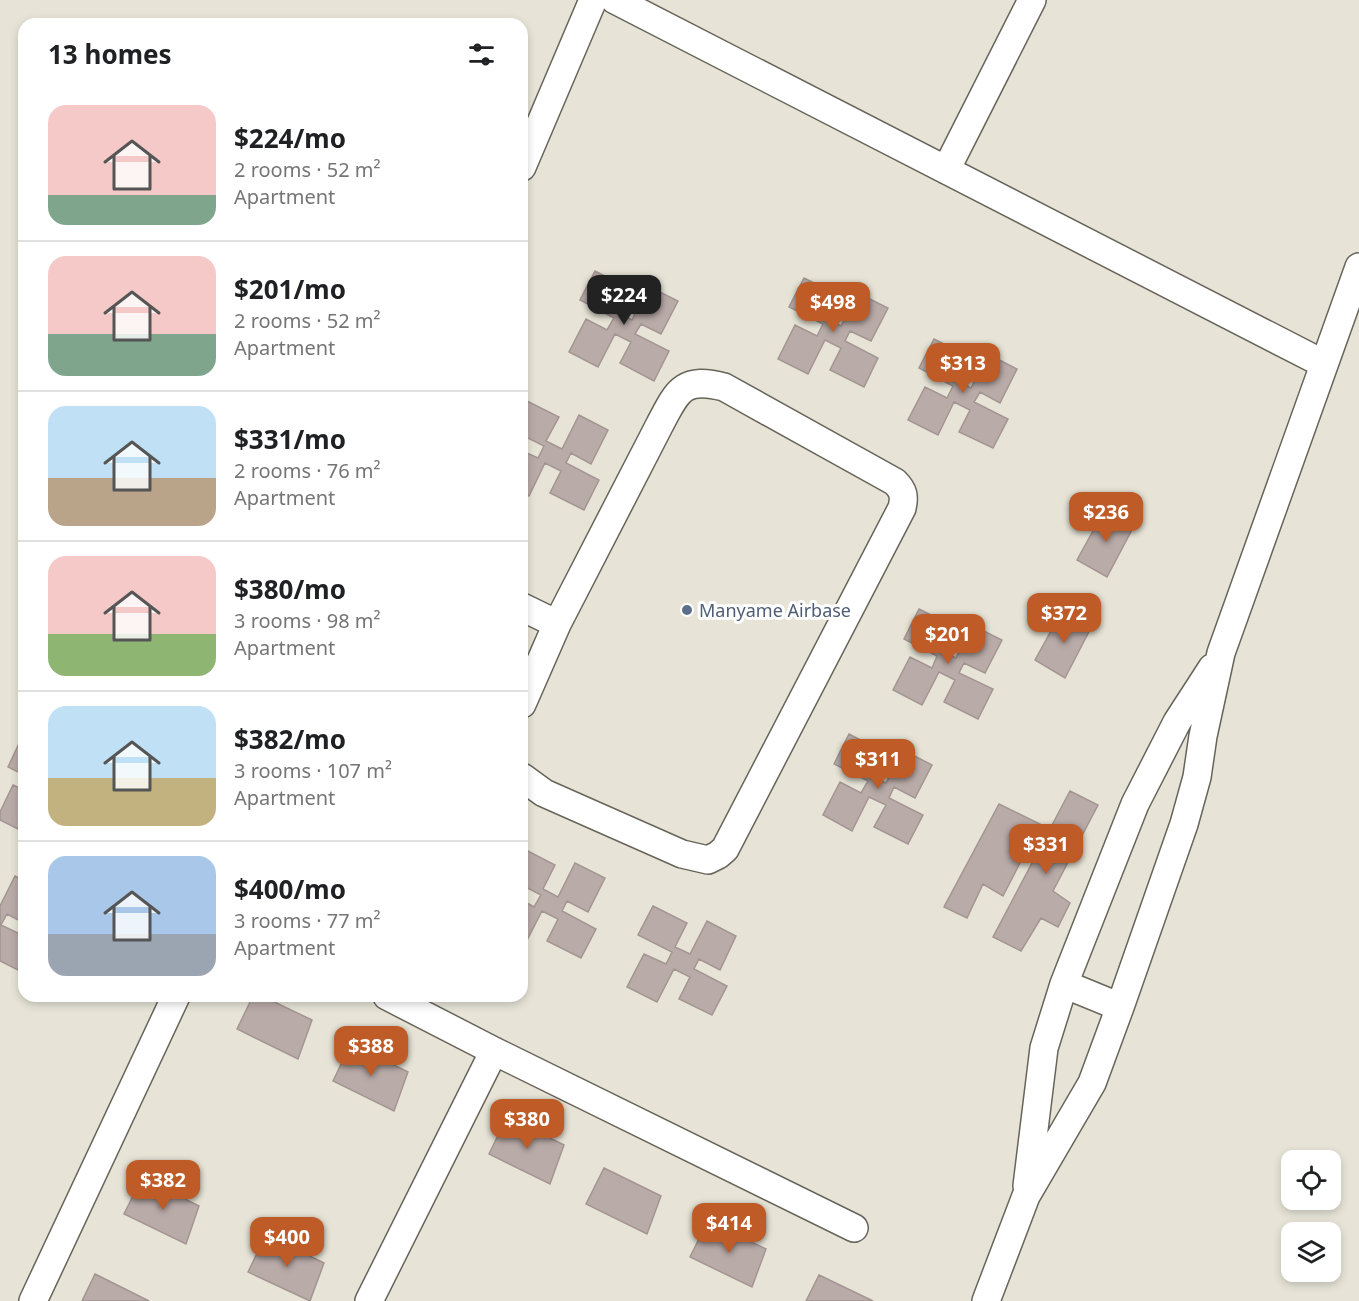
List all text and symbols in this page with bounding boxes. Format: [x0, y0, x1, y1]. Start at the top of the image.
text: 13 homes [48, 36, 172, 72]
icon: filters [465, 38, 498, 71]
text: $224/mo [234, 120, 346, 156]
icon: home [96, 129, 168, 201]
text: 2 rooms · 52 m² [234, 156, 381, 183]
text: Apartment [234, 183, 335, 210]
text: $201/mo [234, 271, 346, 307]
pin: $224 [588, 275, 660, 326]
icon: home [96, 280, 168, 352]
text: $224 [601, 281, 647, 308]
pin: $498 [797, 282, 869, 333]
text: $498 [810, 288, 856, 315]
text: 2 rooms · 52 m² [234, 307, 381, 334]
text: Apartment [234, 334, 335, 361]
pin: $313 [927, 343, 999, 394]
text: $313 [940, 349, 986, 376]
text: $331/mo [234, 421, 346, 457]
icon: home [96, 430, 168, 502]
text: 2 rooms · 76 m² [234, 457, 381, 484]
text: Apartment [234, 484, 335, 511]
pin: $236 [1070, 492, 1142, 543]
text: $236 [1083, 498, 1129, 525]
text: $380/mo [234, 571, 346, 607]
icon: home [96, 580, 168, 652]
pin: $372 [1028, 593, 1100, 644]
place label: Manyame Airbase [699, 598, 851, 622]
text: $372 [1041, 599, 1087, 626]
marker: Manyame Airbase [680, 603, 694, 617]
text: 3 rooms · 98 m² [234, 607, 381, 634]
pin: $201 [912, 614, 984, 665]
text: $201 [925, 620, 971, 647]
text: Apartment [234, 634, 335, 661]
text: $382/mo [234, 721, 346, 757]
icon: home [96, 730, 168, 802]
pin: $311 [842, 739, 914, 790]
text: $311 [855, 745, 901, 772]
text: 3 rooms · 107 m² [234, 757, 392, 784]
text: Apartment [234, 784, 335, 811]
pin: $331 [1010, 824, 1082, 875]
text: $331 [1023, 830, 1069, 857]
text: $400/mo [234, 871, 346, 907]
icon: home [96, 880, 168, 952]
text: 3 rooms · 77 m² [234, 907, 381, 934]
text: Apartment [234, 934, 335, 961]
pin: $388 [335, 1026, 407, 1077]
text: $388 [348, 1032, 394, 1059]
pin: $380 [491, 1099, 563, 1150]
text: $380 [504, 1105, 550, 1132]
map controls [1281, 1150, 1341, 1282]
button: locate [1281, 1150, 1341, 1210]
pin: $382 [127, 1160, 199, 1211]
text: $382 [140, 1166, 186, 1193]
pin: $414 [693, 1203, 765, 1254]
text: $414 [706, 1209, 752, 1236]
pin: $400 [251, 1217, 323, 1268]
button: layers [1281, 1222, 1341, 1282]
text: $400 [264, 1223, 310, 1250]

